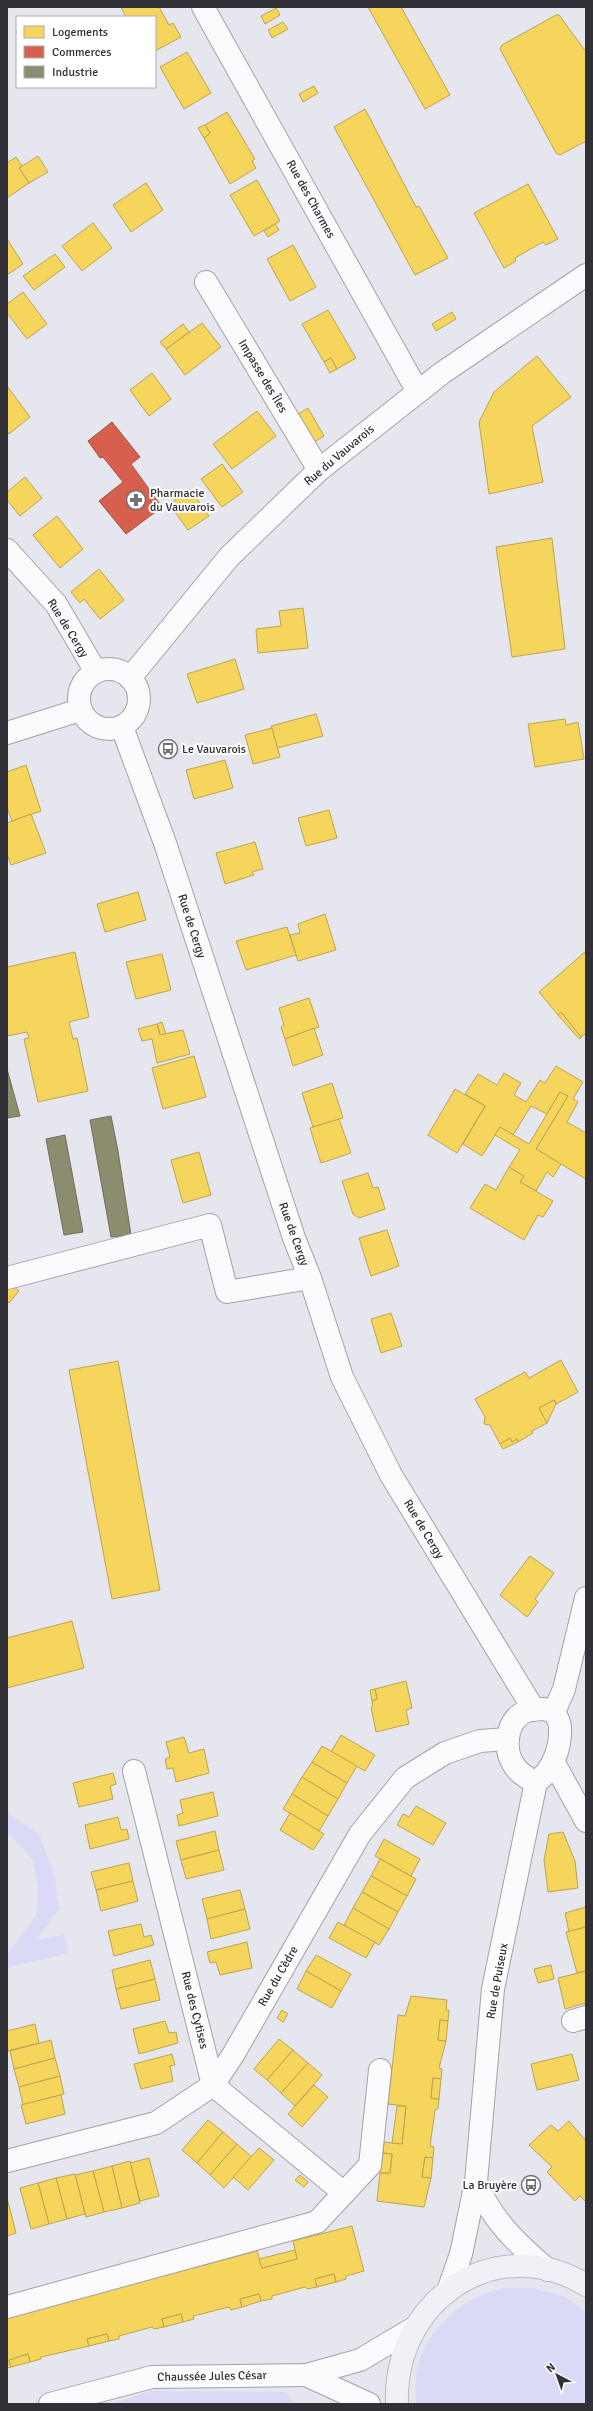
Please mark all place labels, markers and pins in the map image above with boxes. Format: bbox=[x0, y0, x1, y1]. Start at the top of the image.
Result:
place label: Pharmacie du Vauvarois bbox=[150, 486, 215, 515]
pharmacy icon: Pharmacie du Vauvarois bbox=[125, 489, 147, 511]
bus stop icon: Le Vauvarois bbox=[157, 738, 179, 760]
place label: Le Vauvarois bbox=[182, 742, 246, 757]
bus stop icon: La Bruyère bbox=[520, 2174, 542, 2196]
place label: La Bruyère bbox=[462, 2178, 517, 2193]

